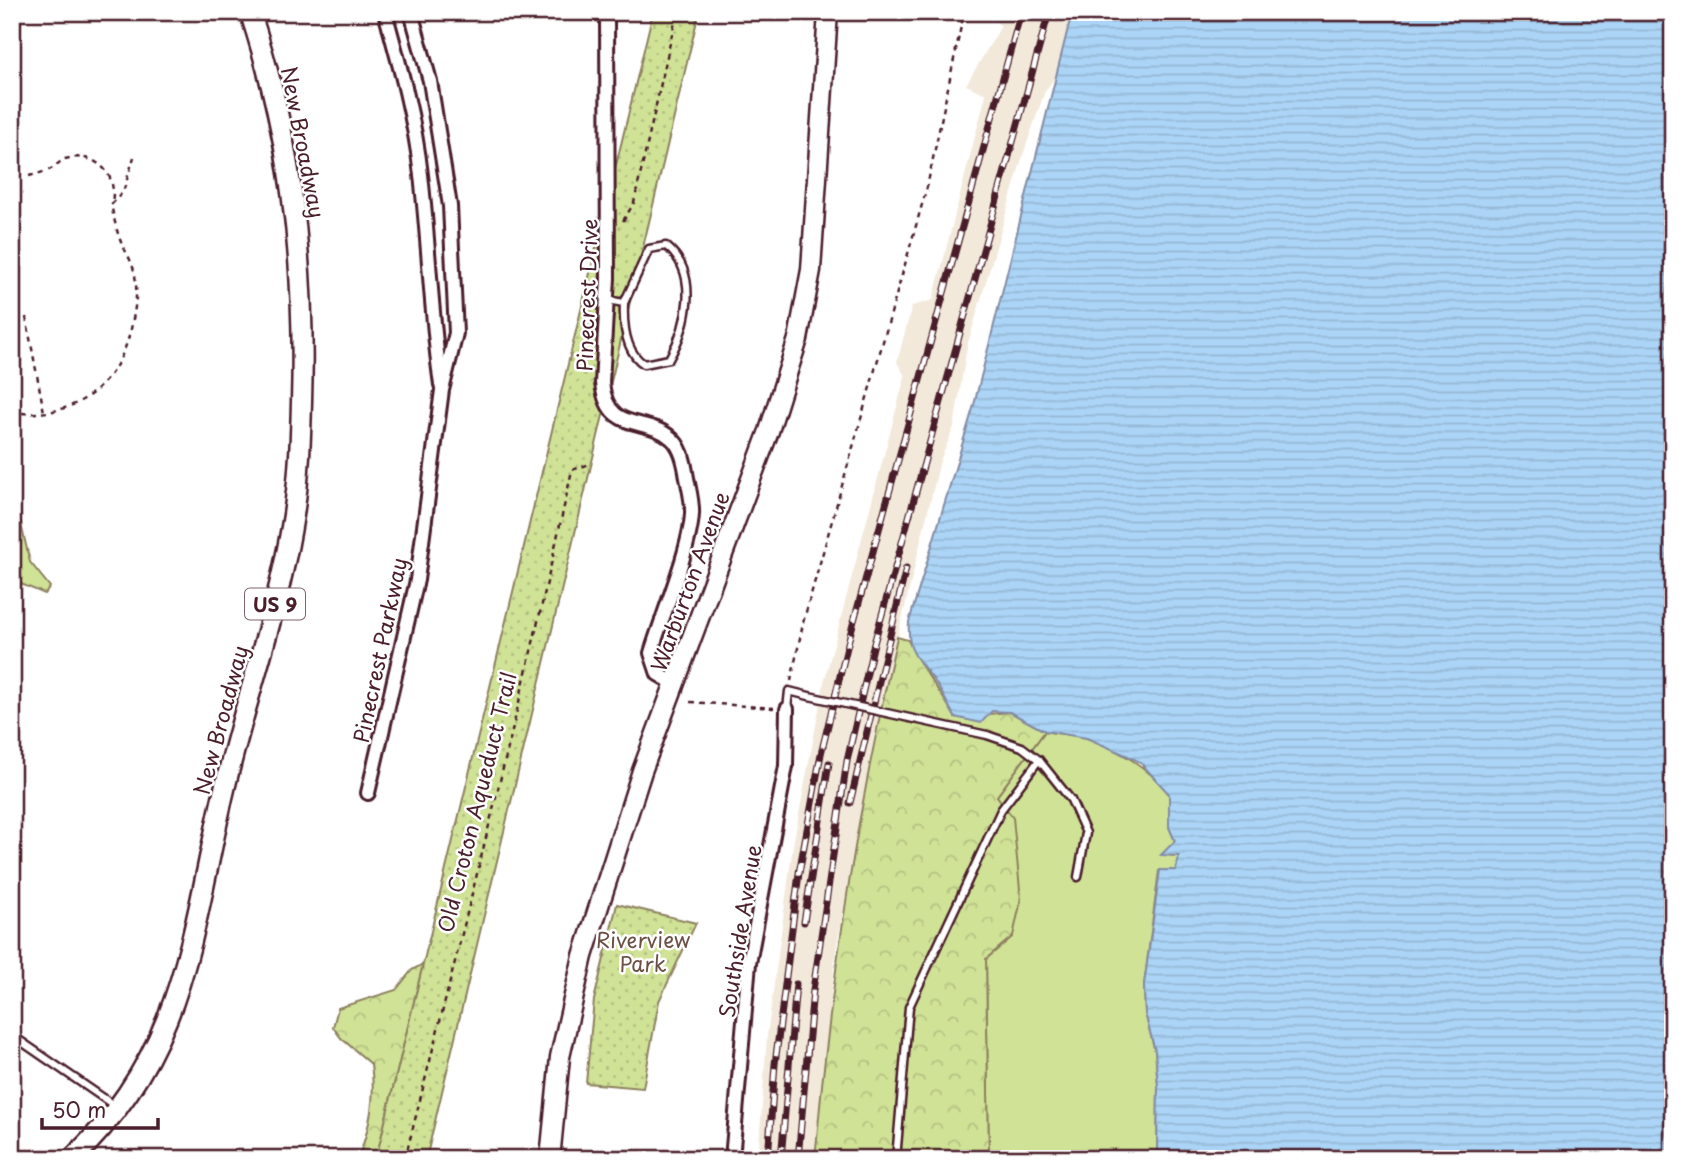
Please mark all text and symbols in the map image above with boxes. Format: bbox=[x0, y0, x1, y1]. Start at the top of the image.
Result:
street label: New Broadway bbox=[274, 64, 334, 220]
street label: Pinecrest Drive bbox=[567, 218, 605, 372]
street label: Warburton Avenue bbox=[642, 487, 736, 675]
street label: Pinecrest Parkway bbox=[344, 555, 414, 745]
road number: US 9 bbox=[245, 589, 305, 620]
street label: New Broadway bbox=[185, 642, 255, 798]
street label: Old Croton Aqueduct Trail bbox=[428, 668, 524, 936]
street label: Southside Avenue bbox=[710, 842, 768, 1020]
park label: Riverview Park bbox=[596, 923, 690, 979]
scale bar bbox=[42, 1087, 158, 1131]
text: 50 m bbox=[52, 1093, 106, 1125]

